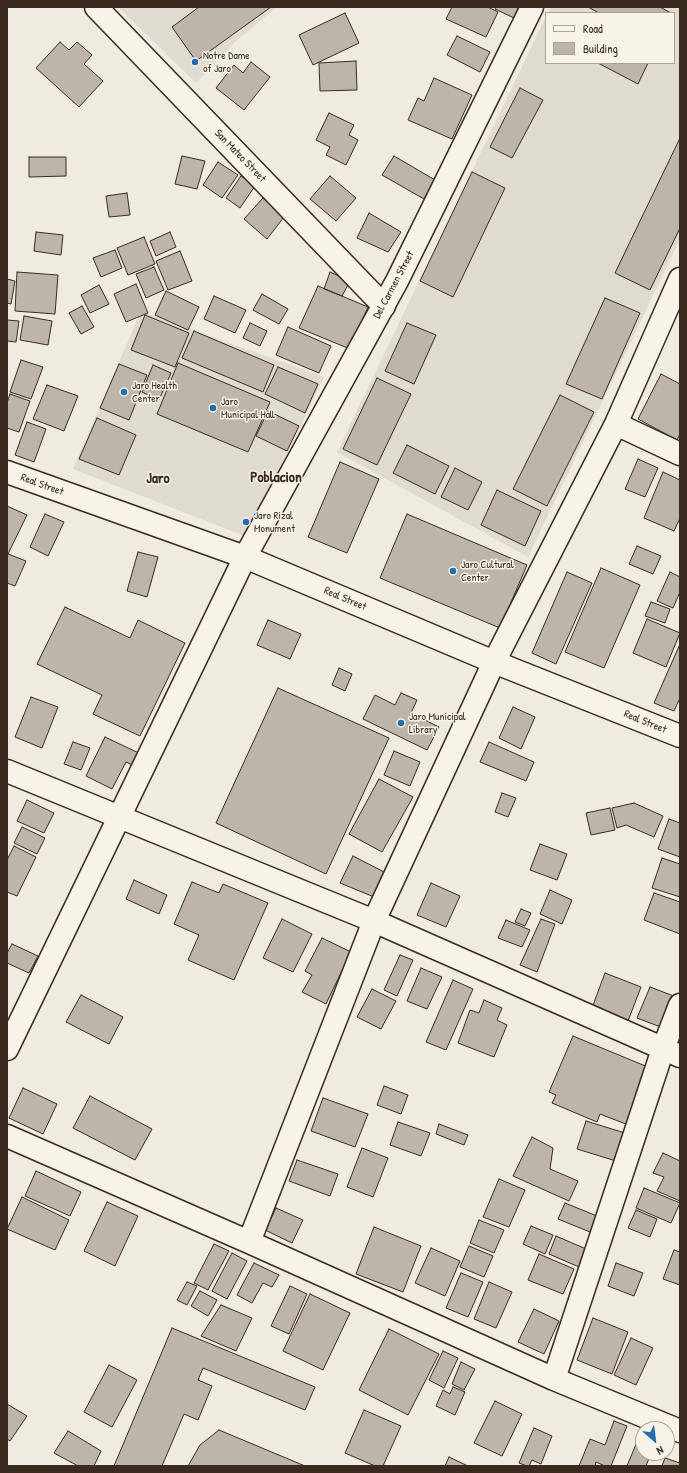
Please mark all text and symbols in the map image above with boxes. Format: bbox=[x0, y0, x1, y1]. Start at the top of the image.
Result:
legend bbox=[545, 12, 675, 64]
text: Road bbox=[583, 20, 603, 37]
text: Building bbox=[583, 40, 618, 57]
place label: Notre Dame of Jaro bbox=[203, 49, 250, 75]
marker: Notre Dame of Jaro bbox=[190, 57, 200, 67]
street label: San Mateo Street bbox=[211, 127, 269, 185]
street label: Del Carmen Street bbox=[371, 249, 417, 321]
place label: Jaro Health Center bbox=[132, 379, 177, 405]
marker: Jaro Health Center bbox=[119, 387, 129, 397]
place label: Jaro Municipal Hall bbox=[221, 395, 275, 421]
marker: Jaro Municipal Hall bbox=[208, 403, 218, 413]
district label: Poblacion bbox=[250, 469, 302, 487]
district label: Jaro bbox=[146, 470, 170, 488]
street label: Real Street bbox=[19, 471, 65, 499]
place label: Jaro Rizal Monument bbox=[254, 509, 295, 535]
marker: Jaro Rizal Monument bbox=[241, 517, 251, 527]
place label: Jaro Cultural Center bbox=[461, 558, 514, 584]
marker: Jaro Cultural Center bbox=[448, 566, 458, 576]
street label: Real Street bbox=[322, 584, 368, 614]
street label: Real Street bbox=[622, 707, 668, 737]
place label: Jaro Municipal Library bbox=[409, 710, 466, 736]
marker: Jaro Municipal Library bbox=[396, 718, 406, 728]
north arrow bbox=[635, 1421, 675, 1461]
text: N bbox=[654, 1443, 666, 1458]

